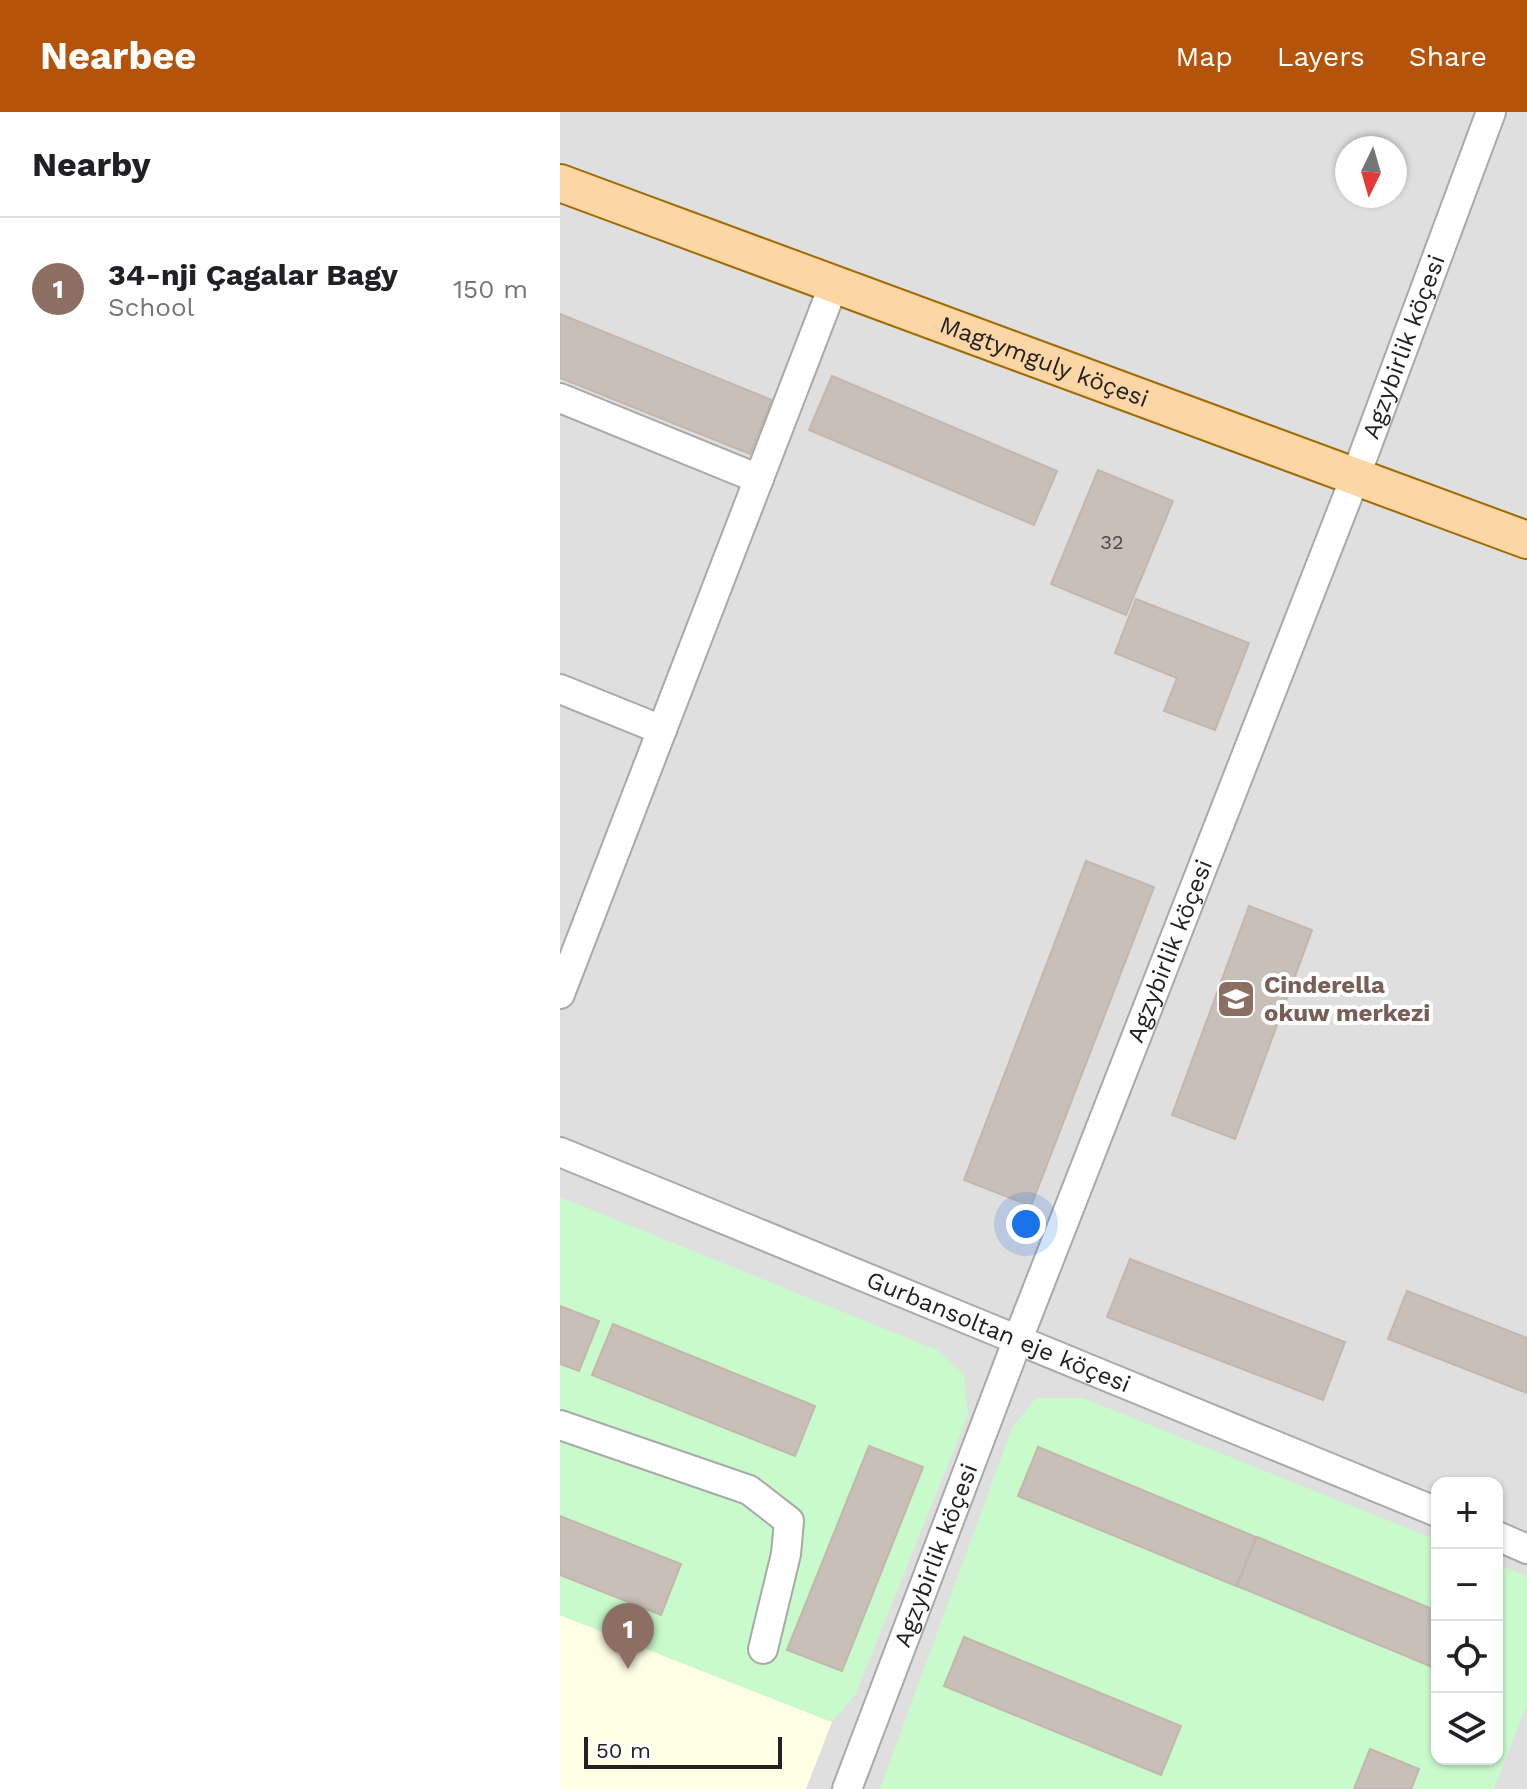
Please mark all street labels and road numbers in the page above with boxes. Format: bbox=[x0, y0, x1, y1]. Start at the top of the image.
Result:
street label: Agzybirlik köçesi bbox=[1357, 251, 1451, 443]
street label: Magtymguly köçesi bbox=[936, 310, 1152, 413]
street label: Agzybirlik köçesi bbox=[1121, 856, 1218, 1046]
street label: Gurbansoltan eje köçesi bbox=[863, 1265, 1134, 1399]
street label: Agzybirlik köçesi bbox=[888, 1460, 983, 1651]

